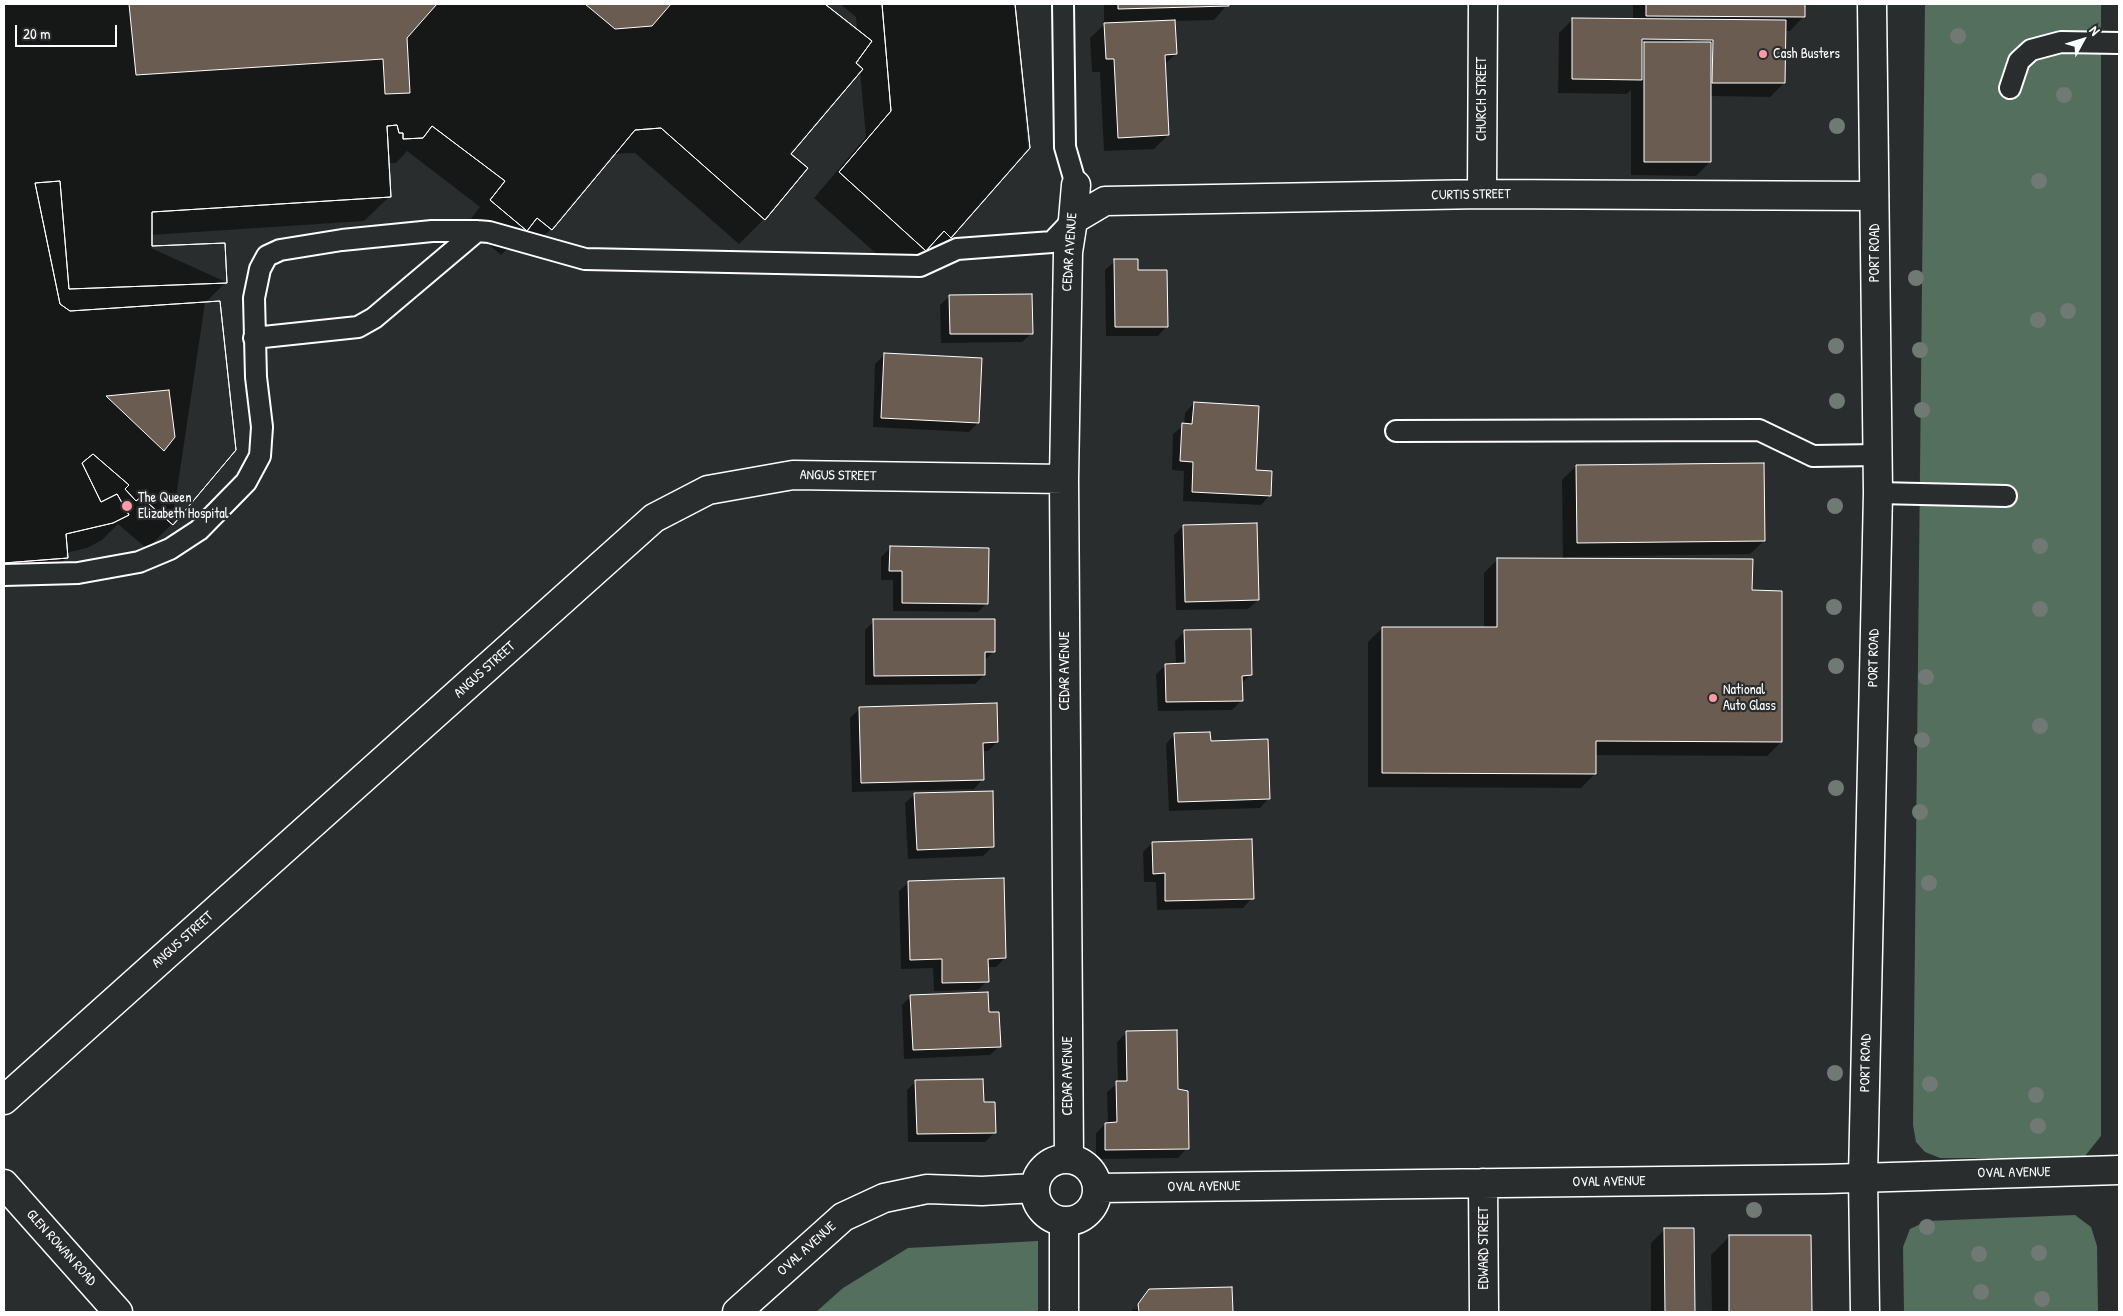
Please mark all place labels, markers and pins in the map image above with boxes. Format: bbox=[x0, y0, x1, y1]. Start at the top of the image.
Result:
place label: Cash Busters bbox=[1773, 46, 1840, 62]
marker: Cash Busters bbox=[1757, 48, 1769, 60]
place label: The Queen Elizabeth Hospital bbox=[138, 490, 229, 522]
marker: The Queen Elizabeth Hospital bbox=[120, 499, 134, 513]
place label: National Auto Glass bbox=[1723, 682, 1776, 714]
marker: National Auto Glass bbox=[1707, 692, 1719, 704]

